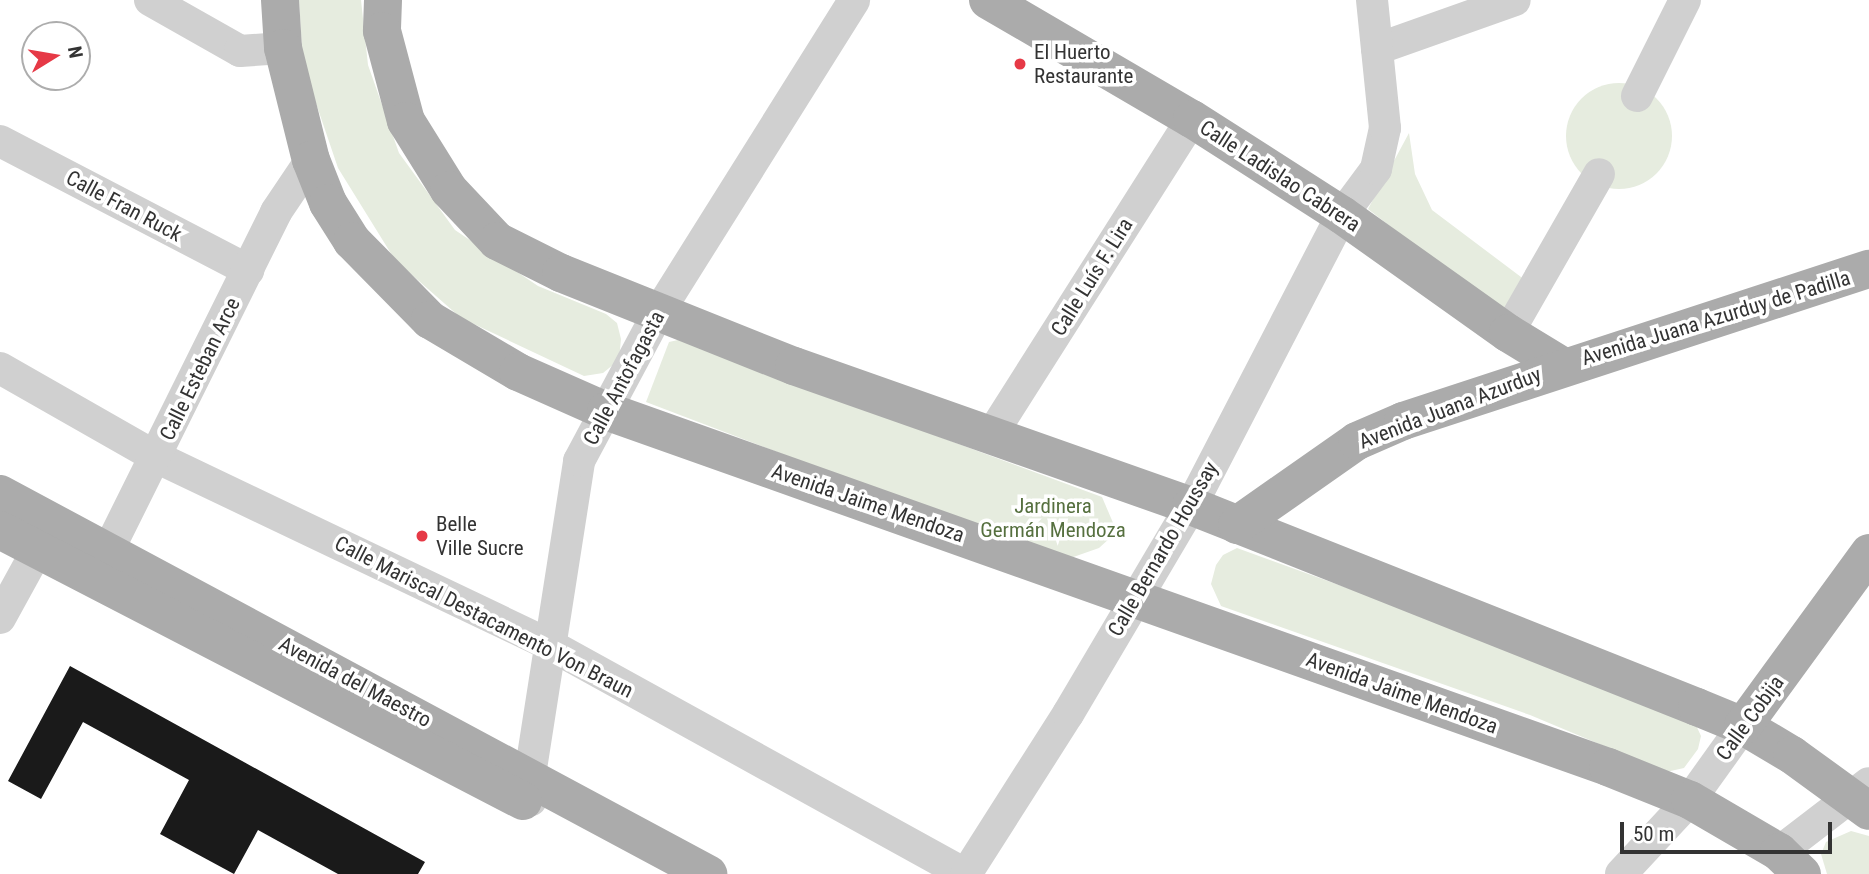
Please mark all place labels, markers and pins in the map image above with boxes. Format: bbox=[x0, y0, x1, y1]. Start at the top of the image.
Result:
place label: El Huerto Restaurante bbox=[1034, 39, 1133, 89]
marker: El Huerto Restaurante bbox=[1012, 56, 1028, 72]
place label: Belle Ville Sucre bbox=[436, 511, 524, 561]
marker: Belle Ville Sucre bbox=[414, 528, 430, 544]

